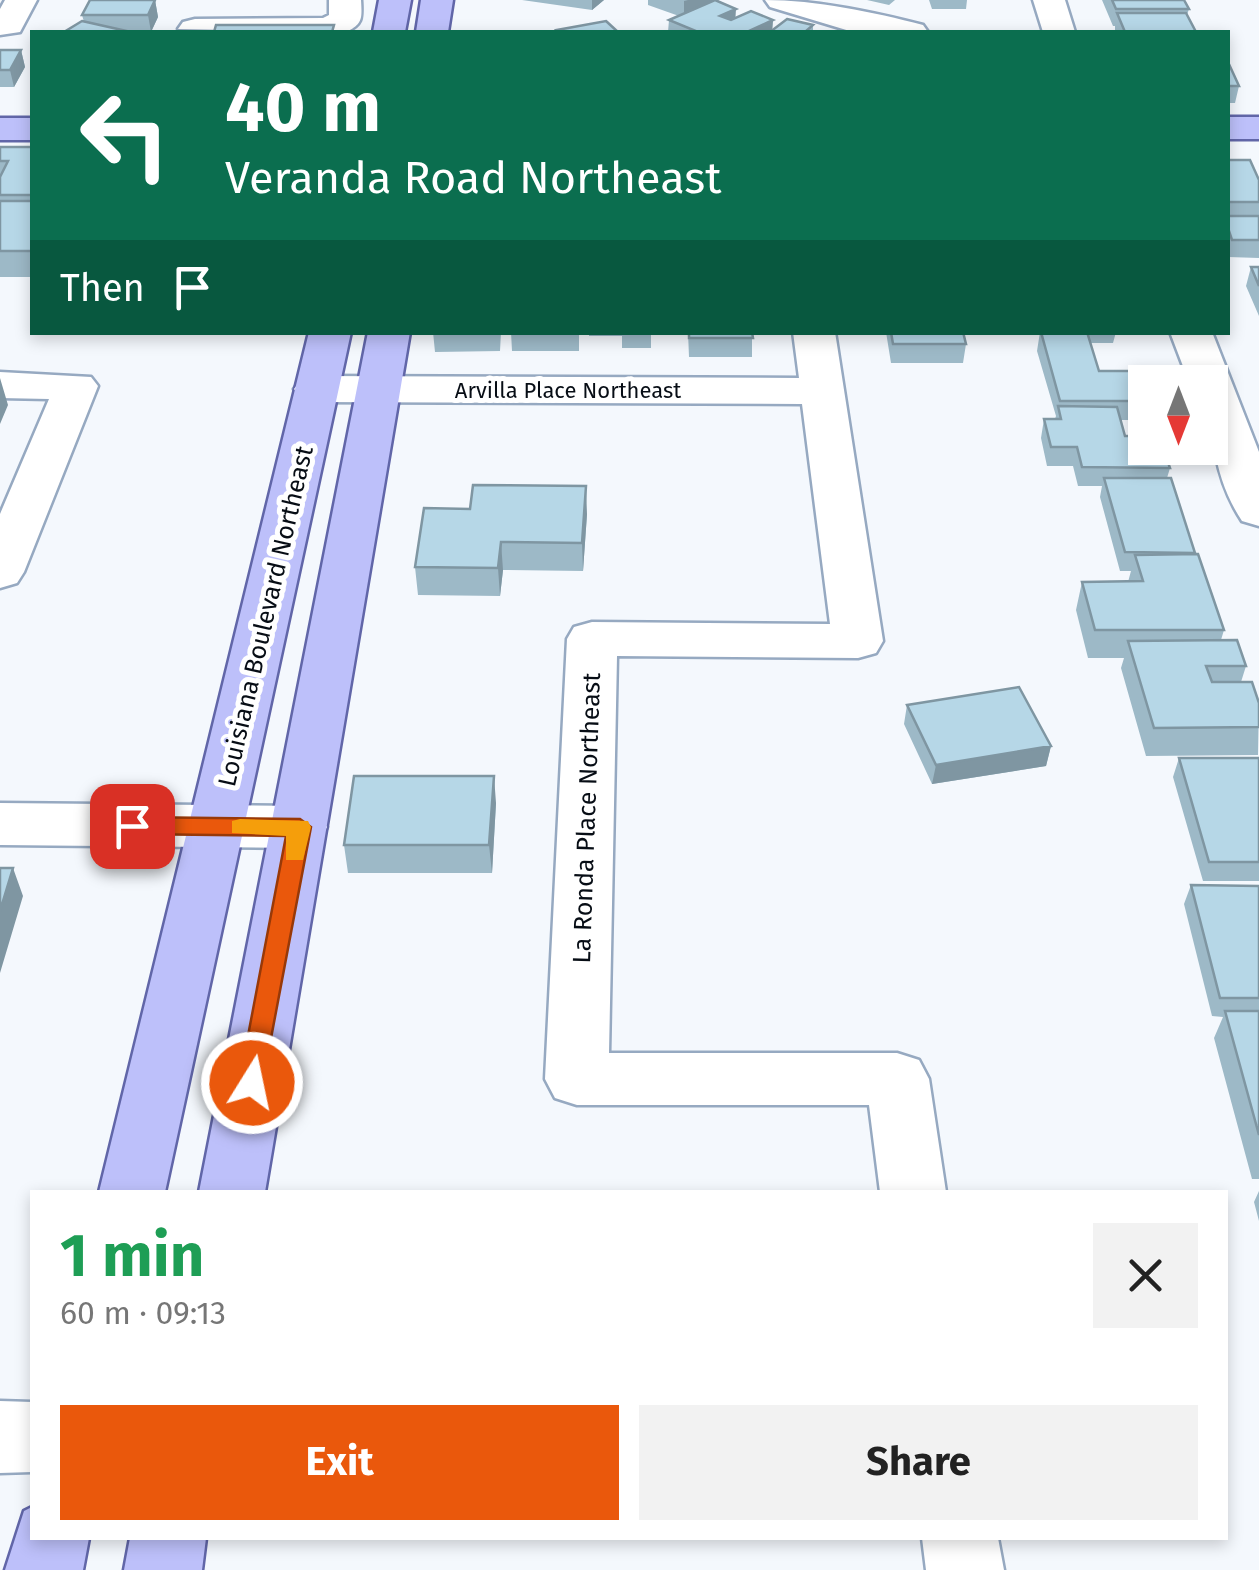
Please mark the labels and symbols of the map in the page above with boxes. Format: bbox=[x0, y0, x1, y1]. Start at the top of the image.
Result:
north arrow bbox=[1128, 365, 1228, 465]
street label: Arvilla Place Northeast bbox=[455, 377, 681, 404]
street label: Louisiana Boulevard Northeast bbox=[212, 442, 320, 789]
street label: La Ronda Place Northeast bbox=[567, 671, 607, 964]
pin bbox=[90, 784, 175, 869]
position arrow bbox=[200, 1031, 304, 1135]

